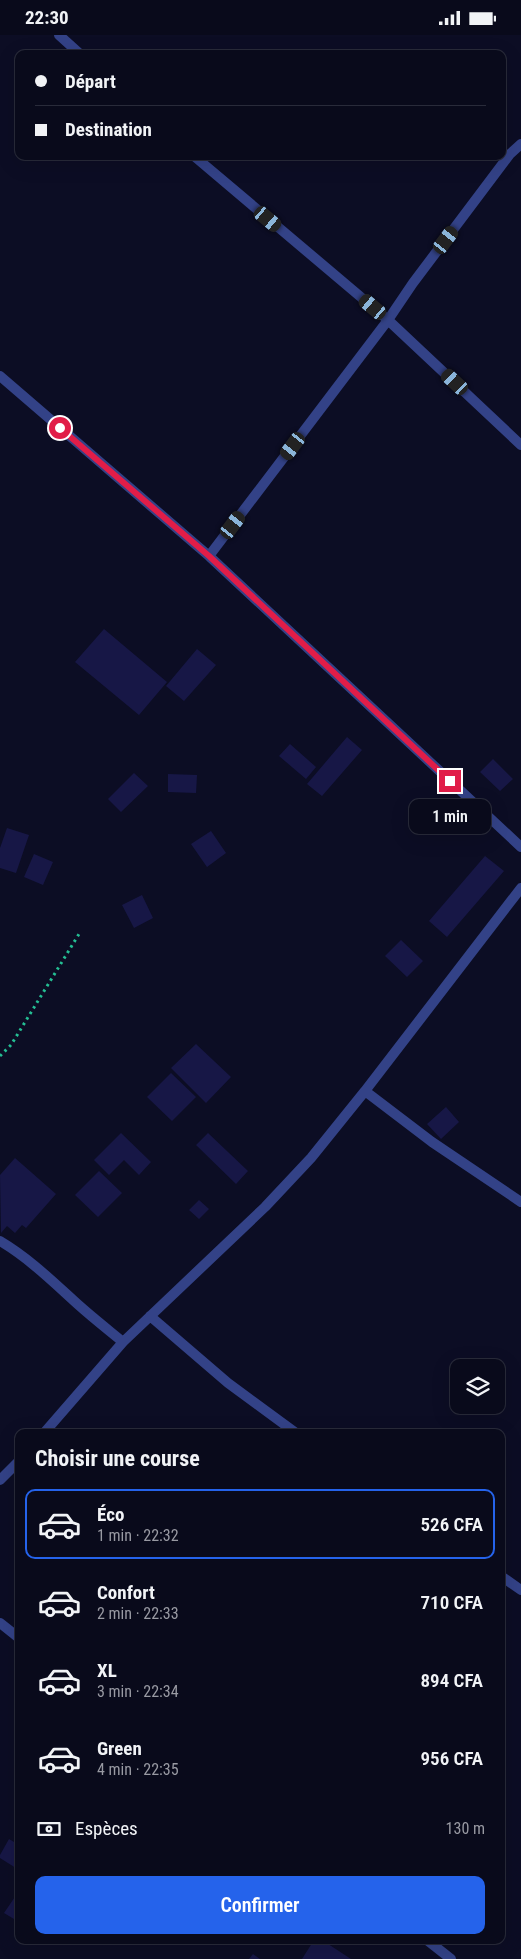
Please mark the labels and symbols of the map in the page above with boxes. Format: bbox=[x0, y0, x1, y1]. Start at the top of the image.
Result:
car bbox=[251, 204, 284, 234]
car bbox=[430, 224, 461, 256]
car bbox=[356, 292, 389, 322]
car bbox=[438, 366, 471, 398]
route start bbox=[49, 417, 71, 439]
car bbox=[277, 430, 308, 462]
car bbox=[217, 509, 248, 541]
route end bbox=[439, 770, 461, 792]
callout: 1 min bbox=[409, 799, 491, 833]

